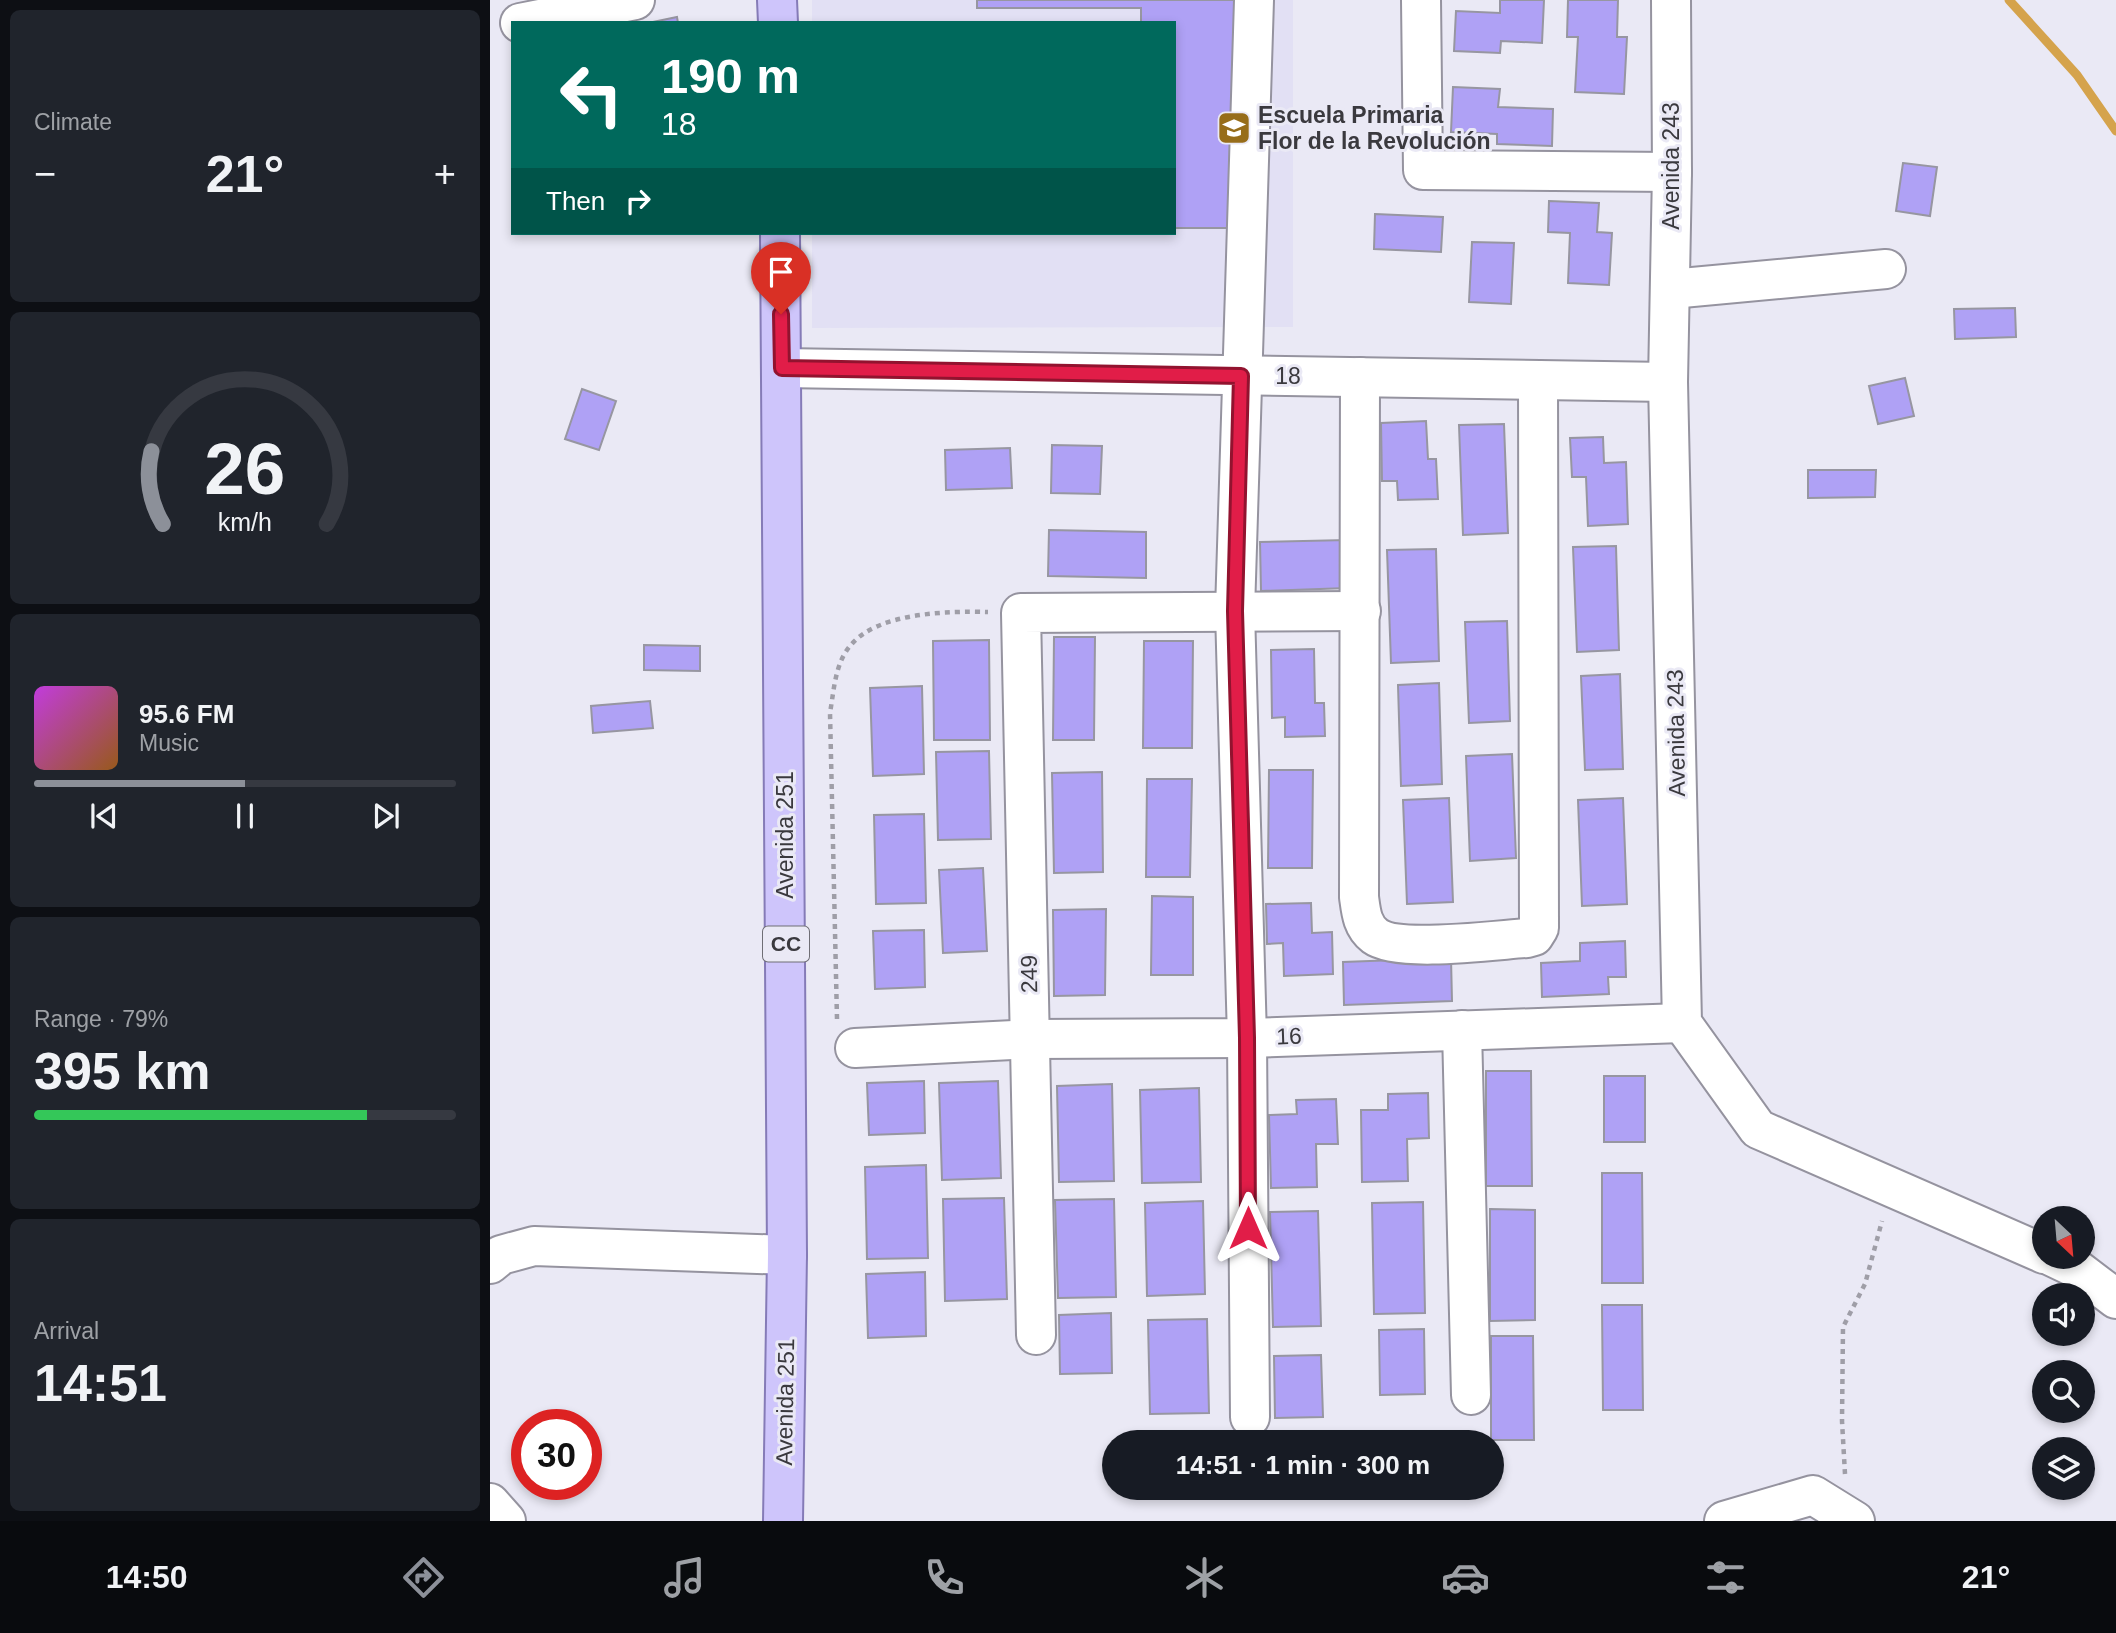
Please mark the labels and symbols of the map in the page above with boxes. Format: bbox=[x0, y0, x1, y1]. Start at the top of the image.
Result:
place label: Escuela Primaria Flor de la Revolución bbox=[1258, 102, 1491, 154]
street label: Avenida 243 bbox=[1658, 102, 1684, 230]
school or university icon: Escuela Primaria Flor de la Revolución bbox=[1215, 109, 1253, 147]
pin bbox=[751, 242, 811, 314]
street label: 18 bbox=[1275, 363, 1301, 389]
street label: Avenida 243 bbox=[1662, 669, 1690, 797]
street label: Avenida 251 bbox=[772, 771, 798, 899]
road number: CC bbox=[763, 926, 809, 962]
street label: 249 bbox=[1016, 955, 1042, 993]
street label: 16 bbox=[1276, 1023, 1302, 1049]
position arrow bbox=[1211, 1191, 1285, 1265]
north arrow bbox=[2032, 1206, 2095, 1269]
street label: Avenida 251 bbox=[771, 1338, 799, 1466]
speed limit sign: 30 bbox=[511, 1409, 602, 1500]

